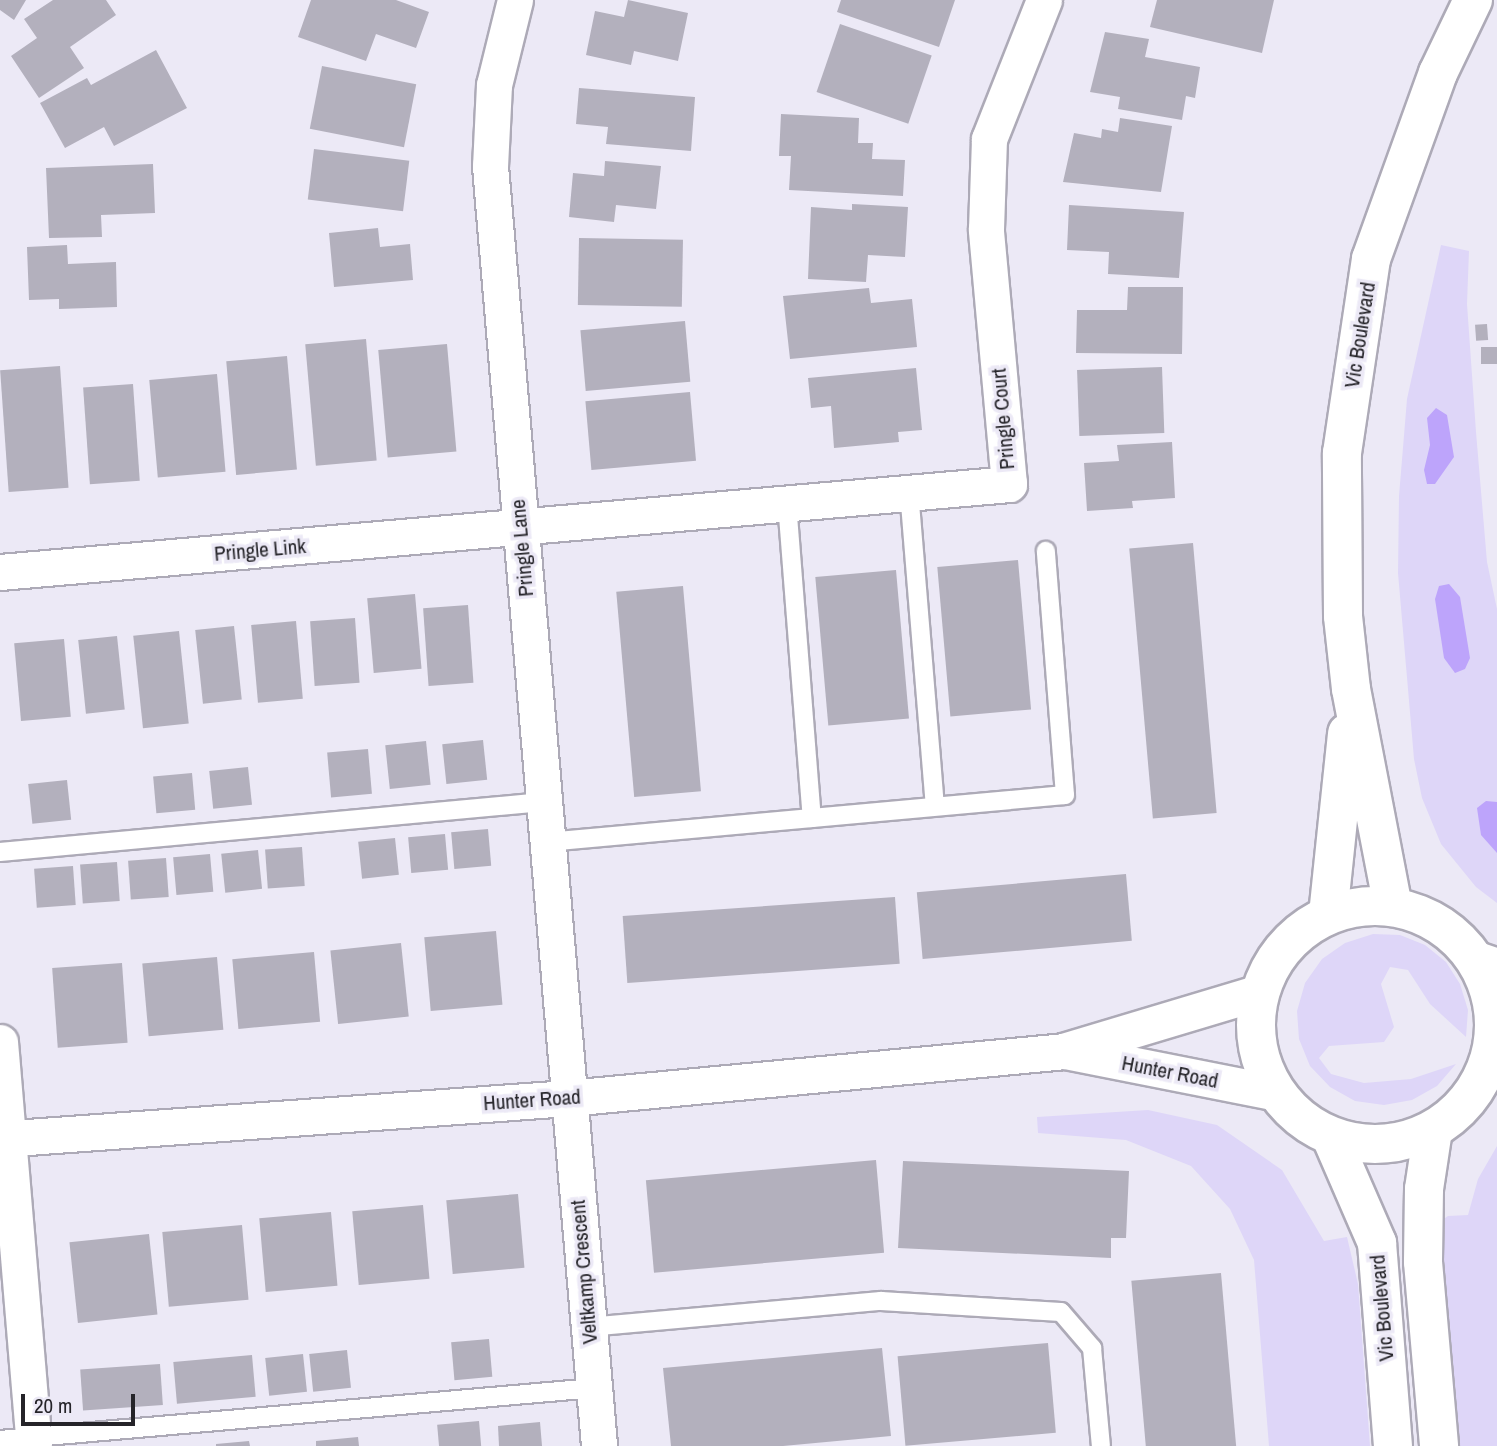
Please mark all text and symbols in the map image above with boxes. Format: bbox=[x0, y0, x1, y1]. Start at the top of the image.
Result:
street label: Vic Boulevard bbox=[1339, 280, 1381, 390]
street label: Pringle Court bbox=[986, 367, 1020, 471]
street label: Pringle Lane bbox=[505, 498, 539, 598]
street label: Pringle Link bbox=[213, 533, 307, 567]
street label: Hunter Road bbox=[1120, 1050, 1220, 1094]
street label: Hunter Road bbox=[482, 1084, 582, 1116]
street label: Veltkamp Crescent bbox=[565, 1199, 603, 1345]
street label: Vic Boulevard bbox=[1365, 1254, 1399, 1362]
scale bar bbox=[24, 1380, 138, 1424]
text: 20 m bbox=[34, 1391, 72, 1420]

